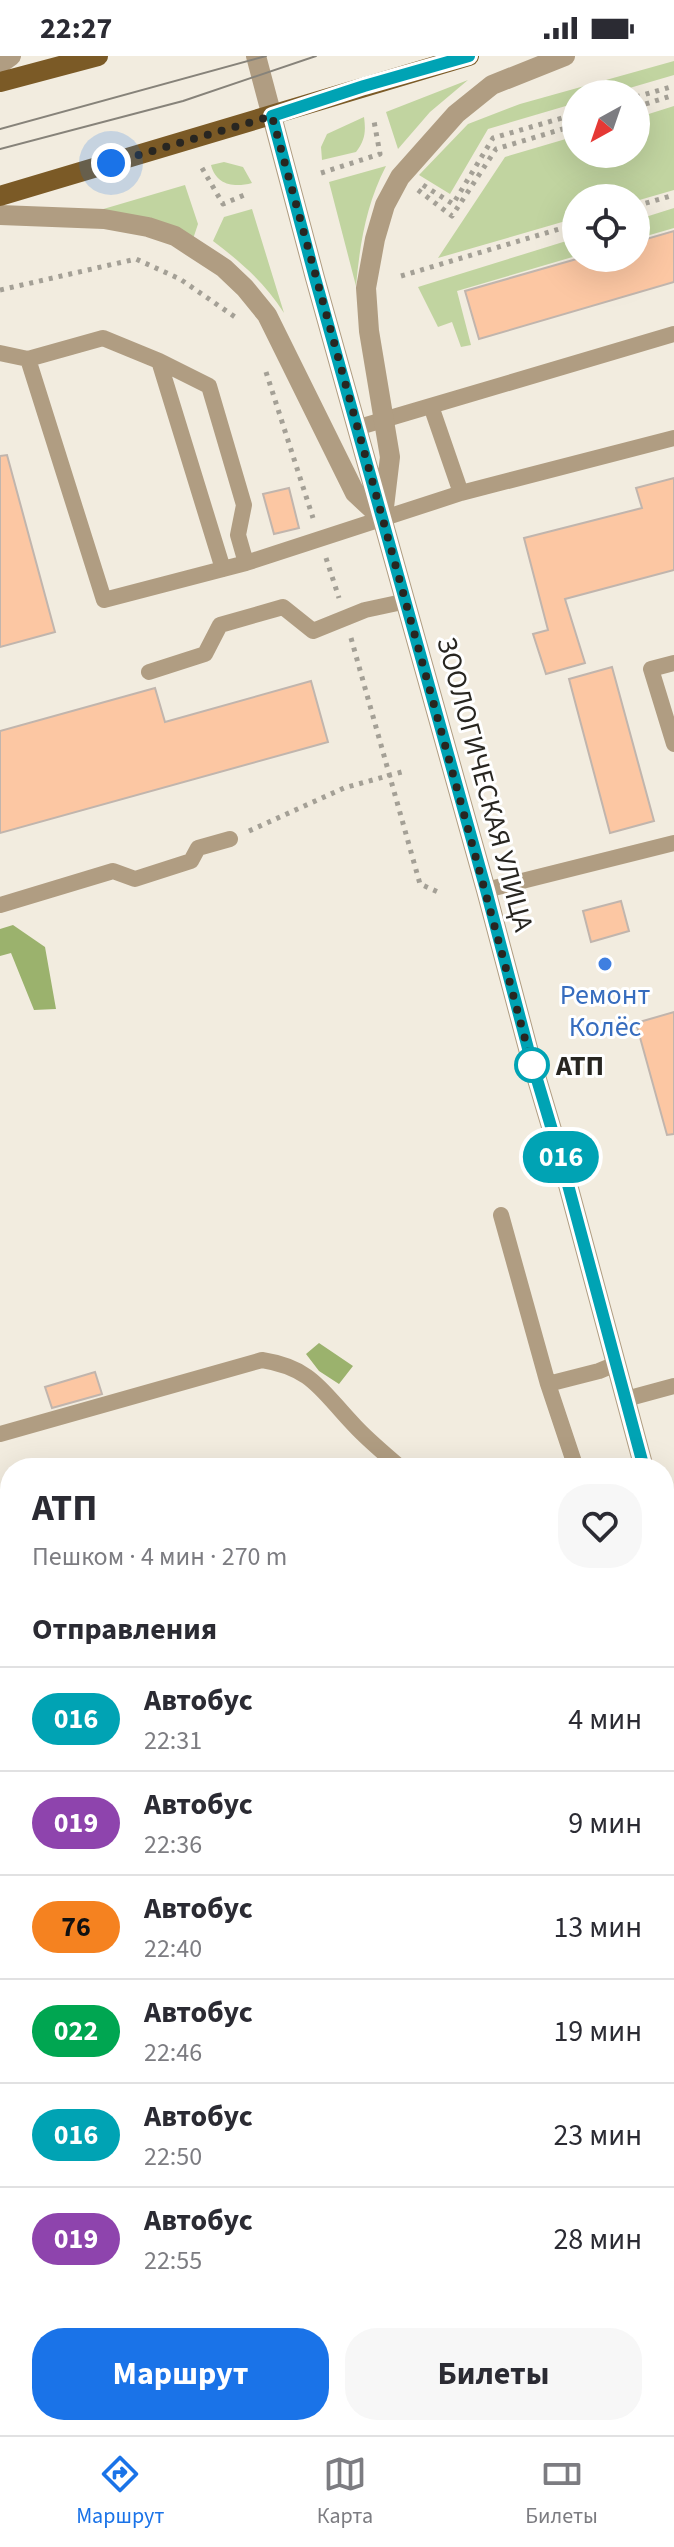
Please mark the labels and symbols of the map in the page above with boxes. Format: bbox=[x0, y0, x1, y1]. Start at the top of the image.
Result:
north arrow bbox=[562, 80, 650, 168]
your location bbox=[91, 143, 131, 183]
street label: ЗООЛОГИЧЕСКАЯ УЛИЦА bbox=[426, 633, 544, 937]
marker: Ремонт Колёс bbox=[596, 955, 614, 973]
place label: Ремонт Колёс bbox=[560, 975, 650, 1047]
place label: АТП bbox=[555, 1046, 604, 1086]
marker: АТП bbox=[515, 1048, 549, 1082]
line badge: 016 bbox=[515, 1131, 607, 1183]

